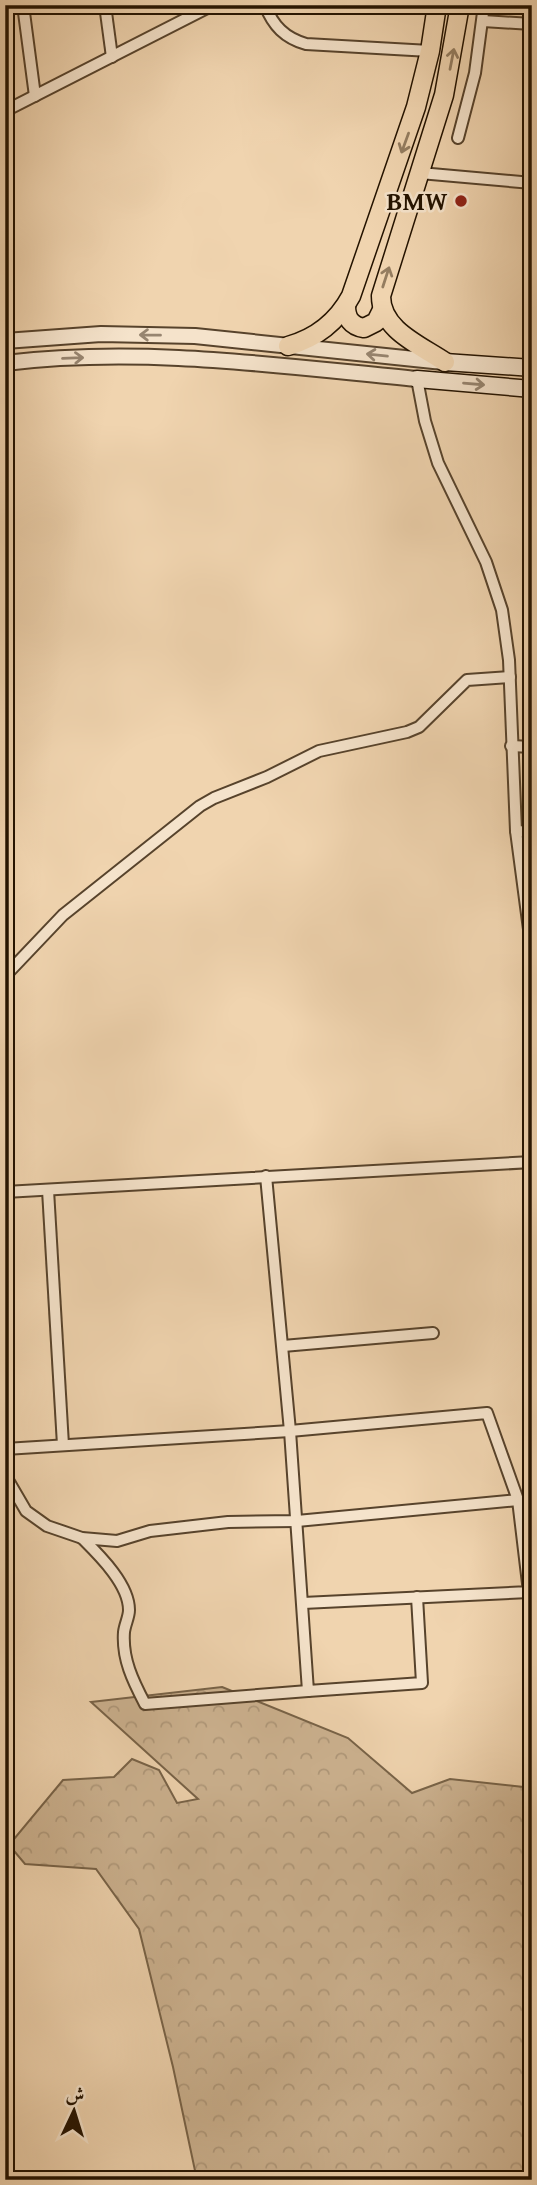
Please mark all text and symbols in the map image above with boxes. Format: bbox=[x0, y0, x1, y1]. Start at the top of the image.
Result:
one-way arrow bbox=[445, 48, 459, 71]
one-way arrow bbox=[397, 131, 410, 153]
place label: BMW bbox=[386, 181, 448, 220]
marker: BMW bbox=[453, 193, 469, 209]
one-way arrow bbox=[381, 266, 393, 288]
one-way arrow bbox=[139, 328, 162, 341]
one-way arrow bbox=[366, 348, 389, 361]
one-way arrow bbox=[62, 351, 85, 364]
one-way arrow bbox=[463, 378, 485, 391]
north arrow bbox=[38, 2076, 108, 2146]
text: ش bbox=[65, 2079, 86, 2109]

